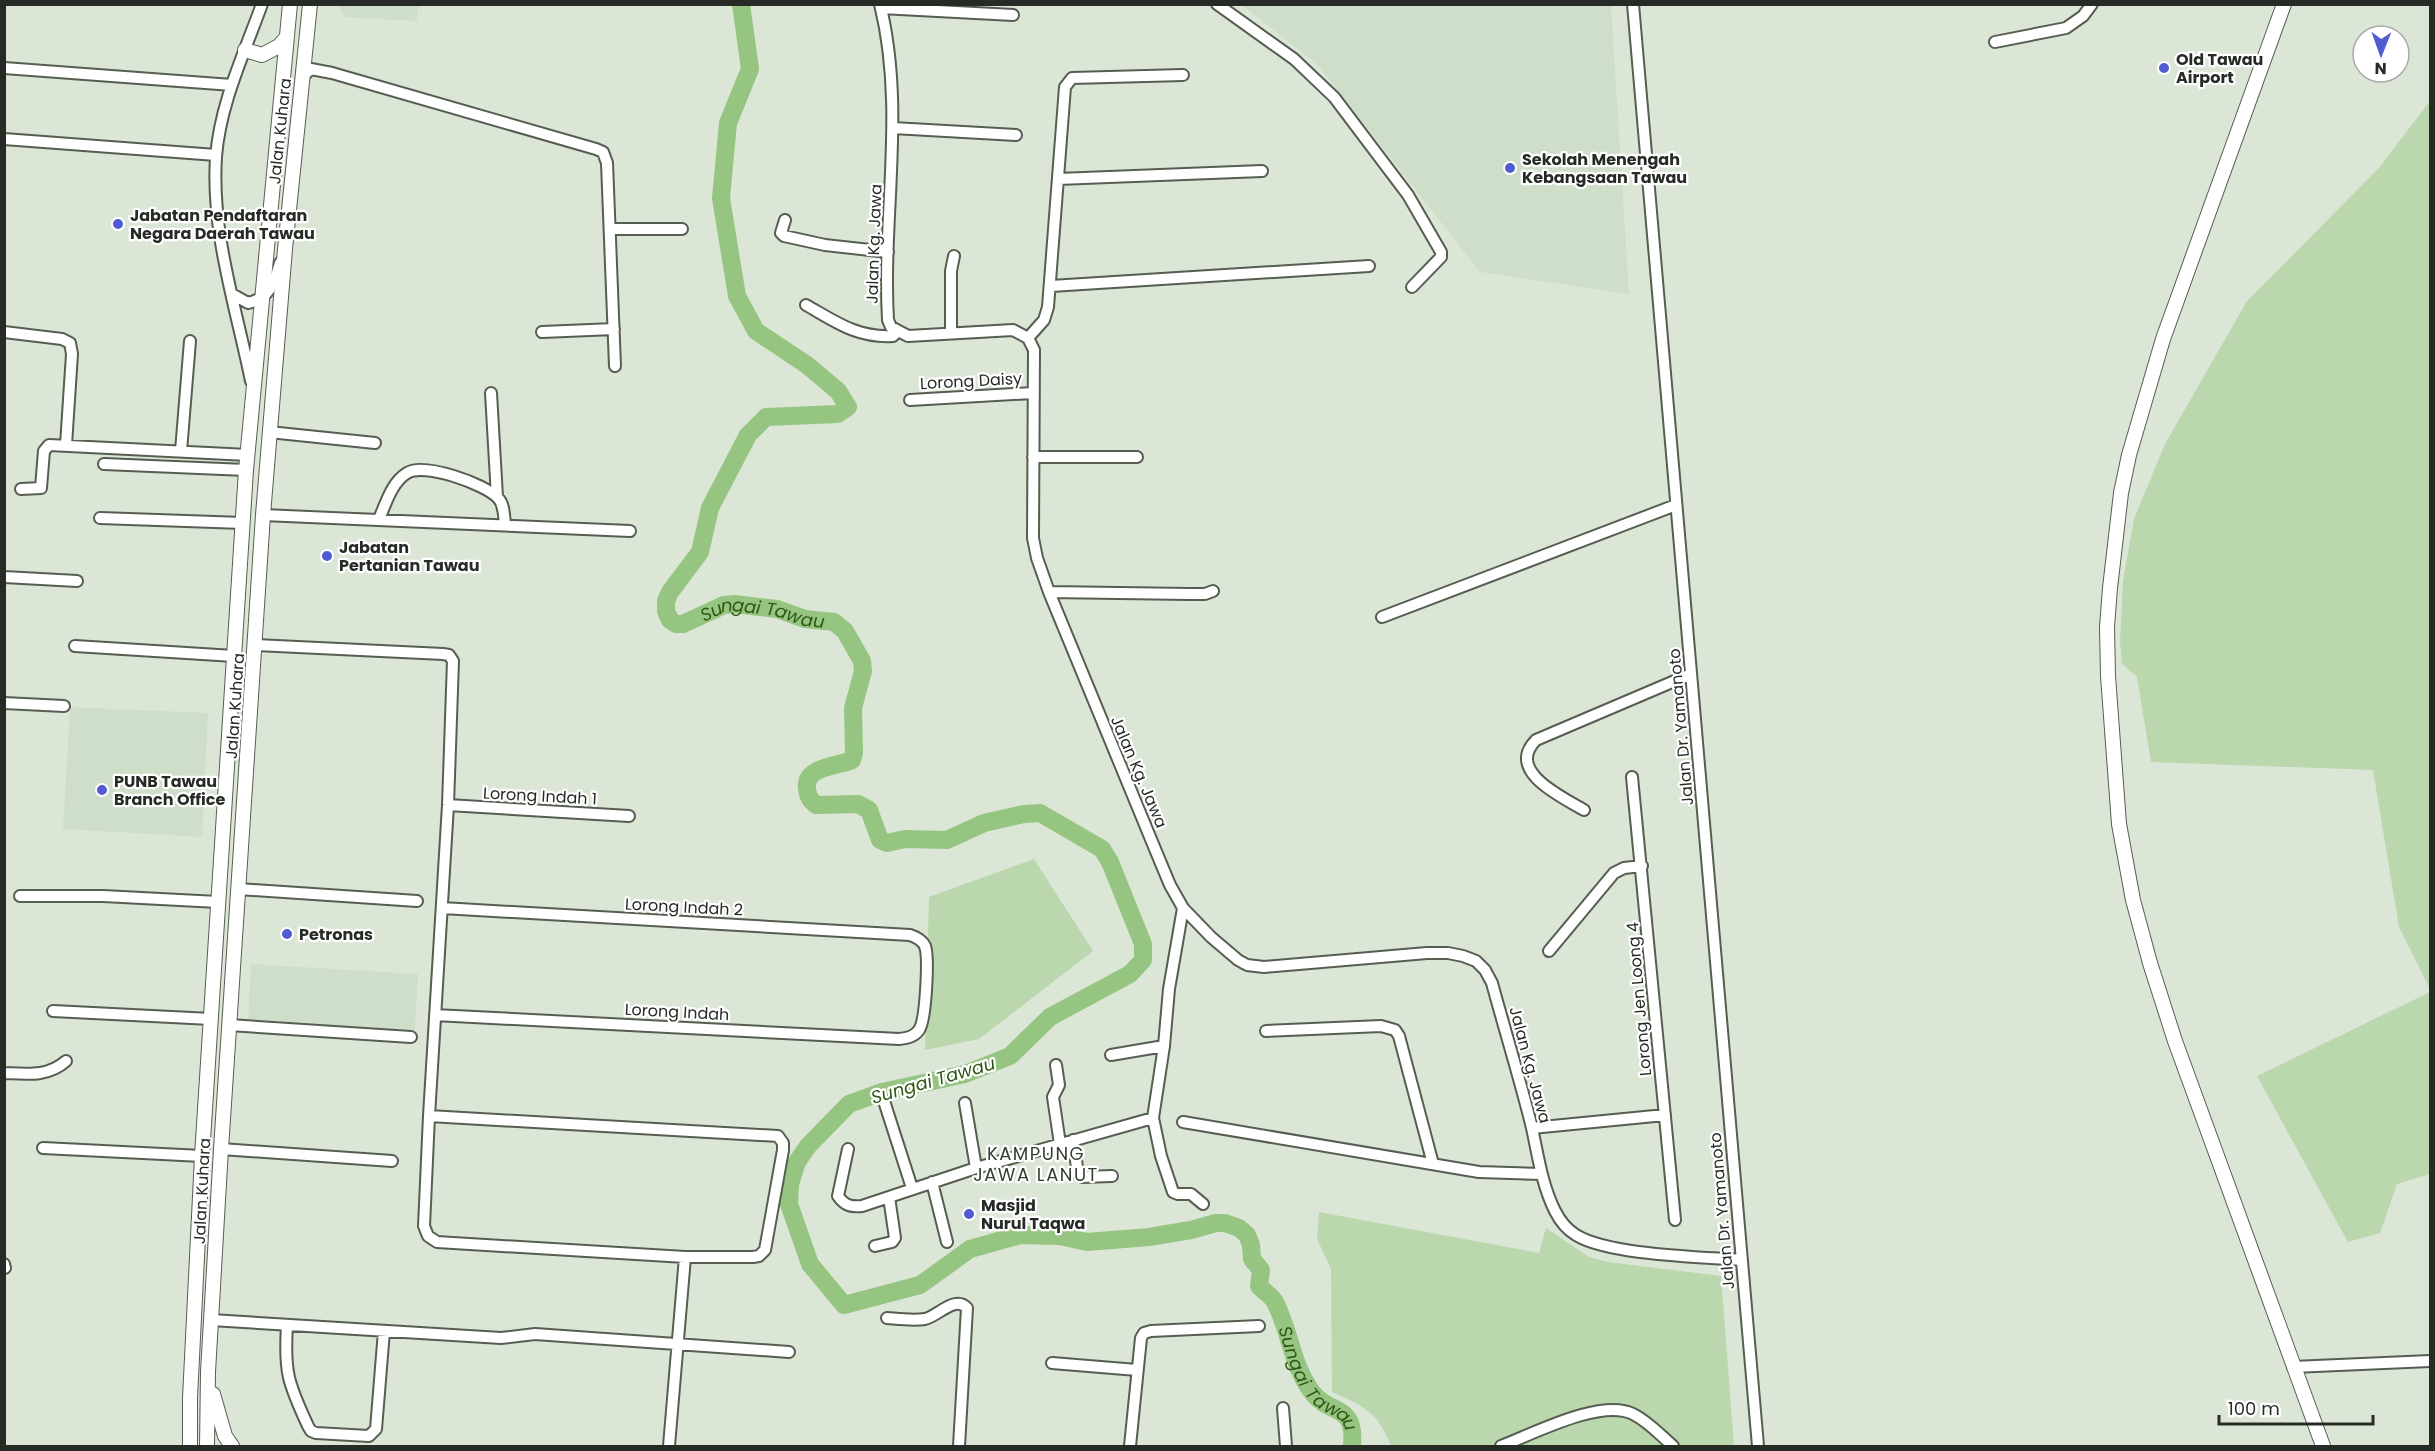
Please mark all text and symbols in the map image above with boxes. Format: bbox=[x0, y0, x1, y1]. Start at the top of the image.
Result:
north arrow bbox=[2351, 24, 2411, 84]
place label: Old Tawau Airport bbox=[2176, 48, 2263, 89]
text: N bbox=[2375, 57, 2387, 80]
marker: Old Tawau Airport bbox=[2157, 61, 2171, 75]
street label: Jalan Kuhara bbox=[263, 77, 297, 185]
place label: Sekolah Menengah Kebangsaan Tawau bbox=[1522, 148, 1687, 189]
marker: Sekolah Menengah Kebangsaan Tawau bbox=[1503, 161, 1517, 175]
street label: Jalan Kg. Jawa bbox=[860, 184, 888, 304]
place label: Jabatan Pendaftaran Negara Daerah Tawau bbox=[130, 204, 315, 245]
marker: Jabatan Pendaftaran Negara Daerah Tawau bbox=[111, 217, 125, 231]
street label: Lorong Daisy bbox=[919, 367, 1023, 395]
place label: Jabatan Pertanian Tawau bbox=[339, 536, 479, 577]
marker: Jabatan Pertanian Tawau bbox=[320, 549, 334, 563]
water label: Sungai Tawau bbox=[696, 591, 826, 633]
street label: Jalan Dr. Yamanoto bbox=[1663, 648, 1699, 806]
street label: Jalan Kuhara bbox=[220, 652, 250, 760]
street label: Jalan Kg. Jawa bbox=[1105, 712, 1173, 832]
place label: PUNB Tawau Branch Office bbox=[114, 770, 225, 811]
street label: Lorong Indah 1 bbox=[482, 782, 598, 810]
marker: PUNB Tawau Branch Office bbox=[95, 783, 109, 797]
street label: Lorong Indah 2 bbox=[624, 892, 744, 922]
street label: Lorong Jen Loong 4 bbox=[1621, 921, 1657, 1077]
place label: Petronas bbox=[299, 923, 373, 946]
marker: Petronas bbox=[280, 927, 294, 941]
street label: Lorong Indah bbox=[624, 998, 730, 1026]
street label: Jalan Kg. Jawa bbox=[1503, 1004, 1557, 1126]
water label: Sungai Tawau bbox=[868, 1050, 998, 1110]
street label: Jalan Dr. Yamanoto bbox=[1704, 1132, 1740, 1290]
street label: Jalan Kuhara bbox=[188, 1137, 216, 1245]
district label: KAMPUNG JAWA LANUT bbox=[973, 1141, 1099, 1187]
place label: Masjid Nurul Taqwa bbox=[981, 1194, 1085, 1235]
marker: Masjid Nurul Taqwa bbox=[962, 1207, 976, 1221]
water label: Sungai Tawau bbox=[1273, 1323, 1364, 1433]
scale bar bbox=[2219, 1388, 2374, 1426]
text: 100 m bbox=[2228, 1396, 2280, 1421]

